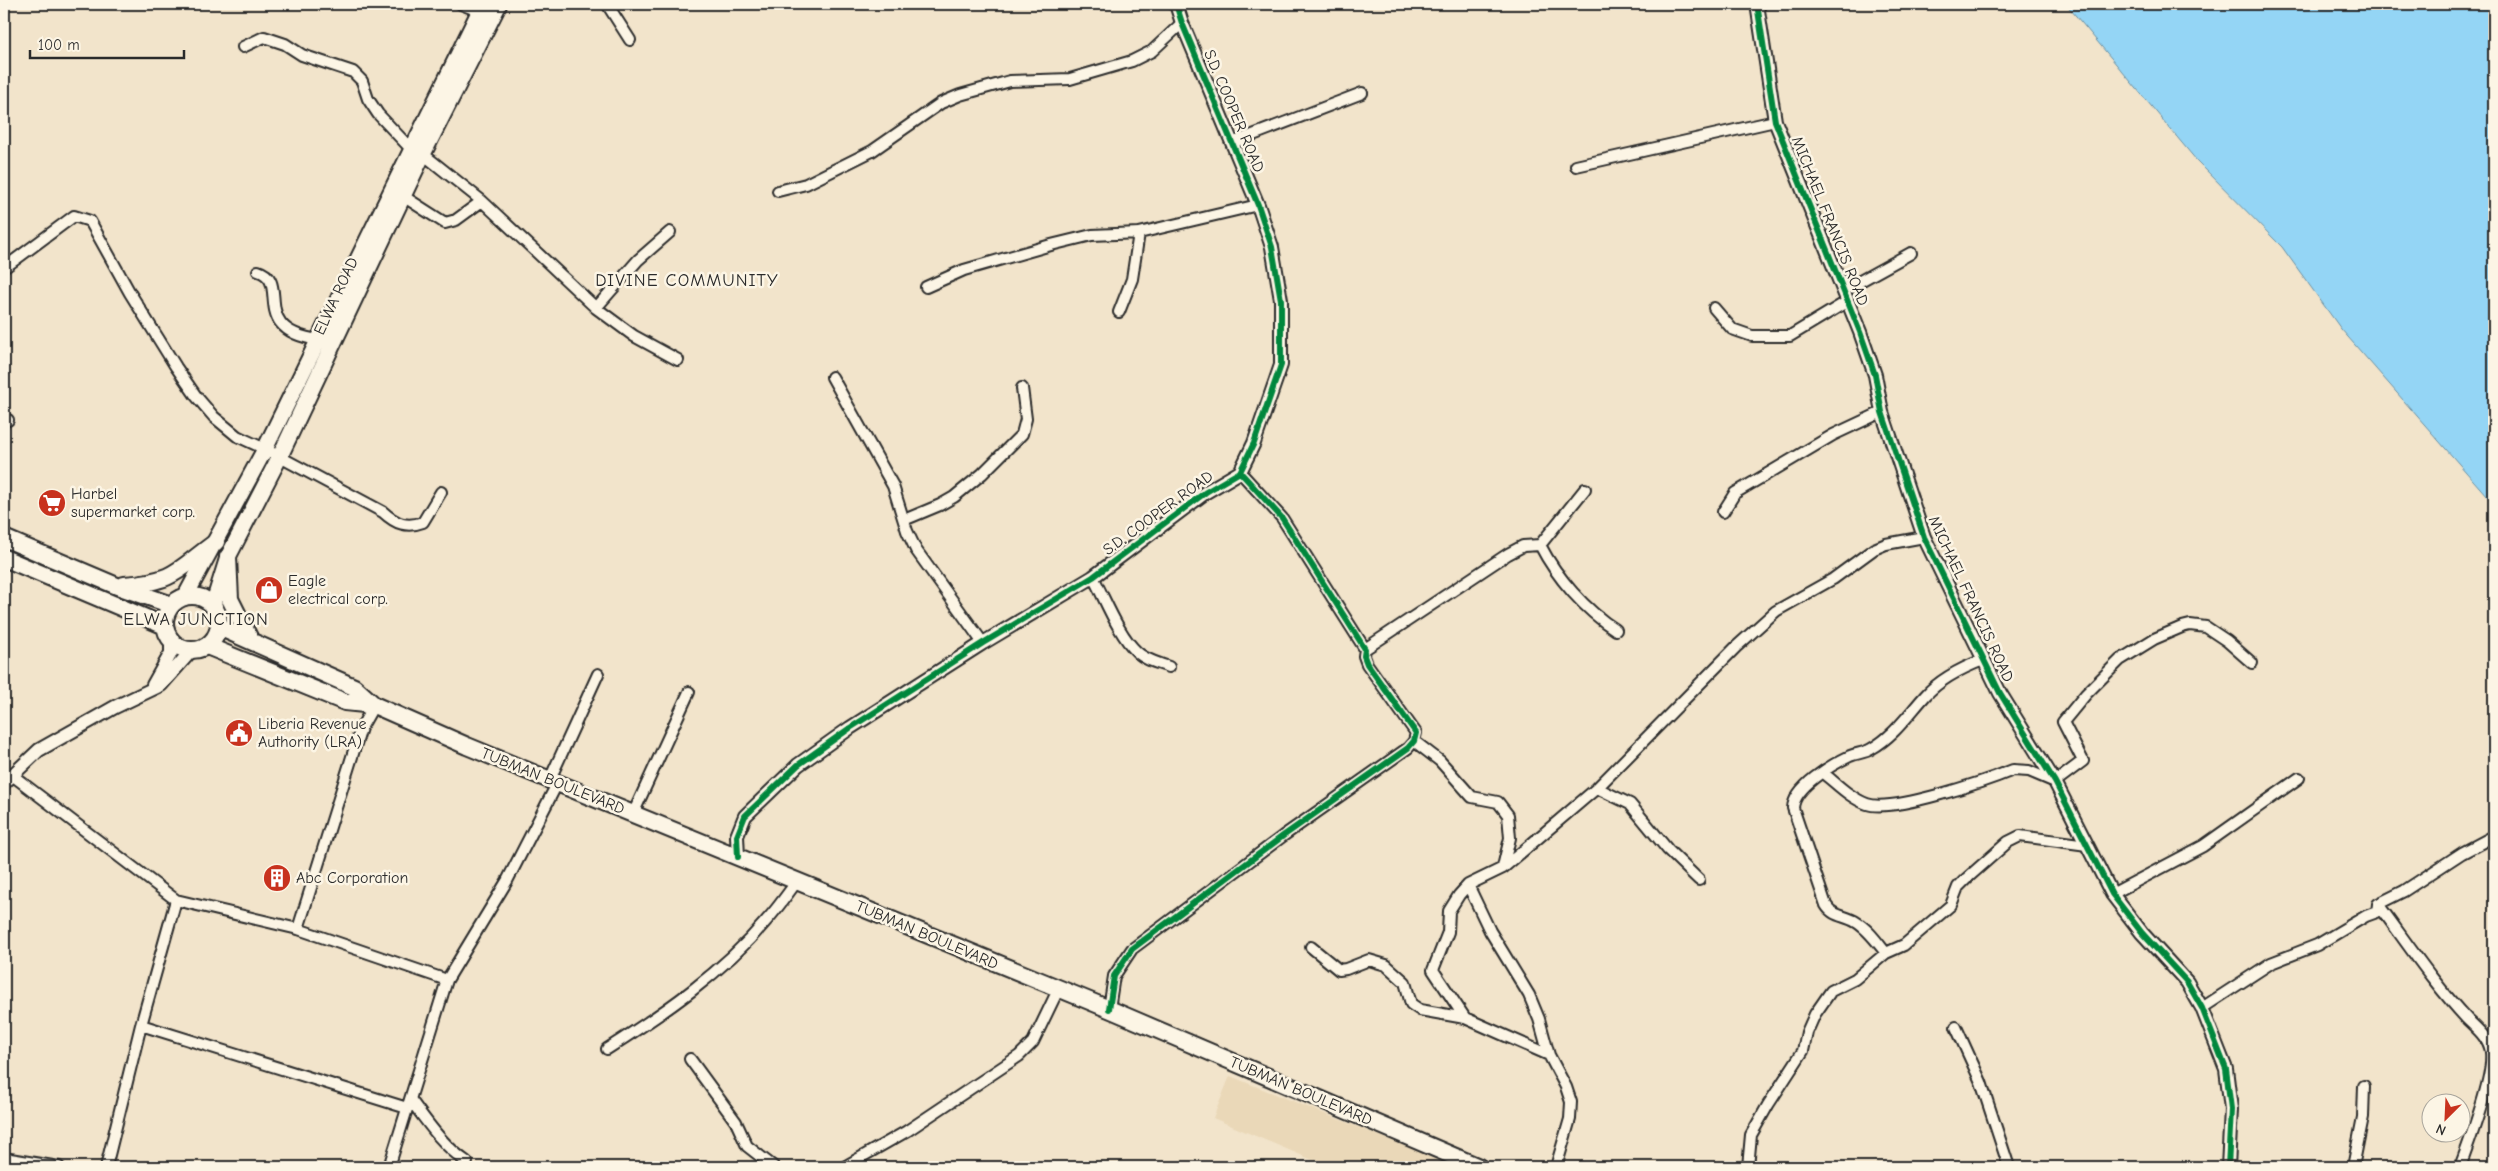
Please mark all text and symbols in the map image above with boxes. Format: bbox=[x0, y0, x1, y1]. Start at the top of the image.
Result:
scale bar bbox=[30, 28, 184, 60]
text: 100 m bbox=[38, 36, 80, 54]
street label: S.D. COOPER ROAD bbox=[1200, 47, 1268, 175]
street label: MICHAEL FRANCIS ROAD bbox=[1788, 134, 1872, 308]
street label: ELWA ROAD bbox=[310, 254, 362, 338]
district label: DIVINE COMMUNITY bbox=[595, 270, 779, 291]
street label: S.D. COOPER ROAD bbox=[1099, 467, 1217, 559]
place label: Harbel supermarket corp. bbox=[71, 485, 195, 521]
supermarket icon: Harbel supermarket corp. bbox=[37, 488, 67, 518]
street label: MICHAEL FRANCIS ROAD bbox=[1925, 513, 2017, 685]
place label: Eagle electrical corp. bbox=[288, 572, 388, 608]
shop icon: Eagle electrical corp. bbox=[254, 575, 284, 605]
district label: ELWA JUNCTION bbox=[123, 609, 269, 630]
place label: Liberia Revenue Authority (LRA) bbox=[258, 715, 367, 751]
public building icon: Liberia Revenue Authority (LRA) bbox=[224, 718, 254, 748]
street label: TUBMAN BOULEVARD bbox=[479, 744, 627, 818]
building icon: Abc Corporation bbox=[262, 863, 292, 893]
place label: Abc Corporation bbox=[296, 869, 408, 887]
street label: TUBMAN BOULEVARD bbox=[853, 897, 1001, 973]
street label: TUBMAN BOULEVARD bbox=[1227, 1053, 1375, 1129]
north arrow bbox=[2420, 1094, 2470, 1144]
text: N bbox=[2433, 1120, 2449, 1139]

